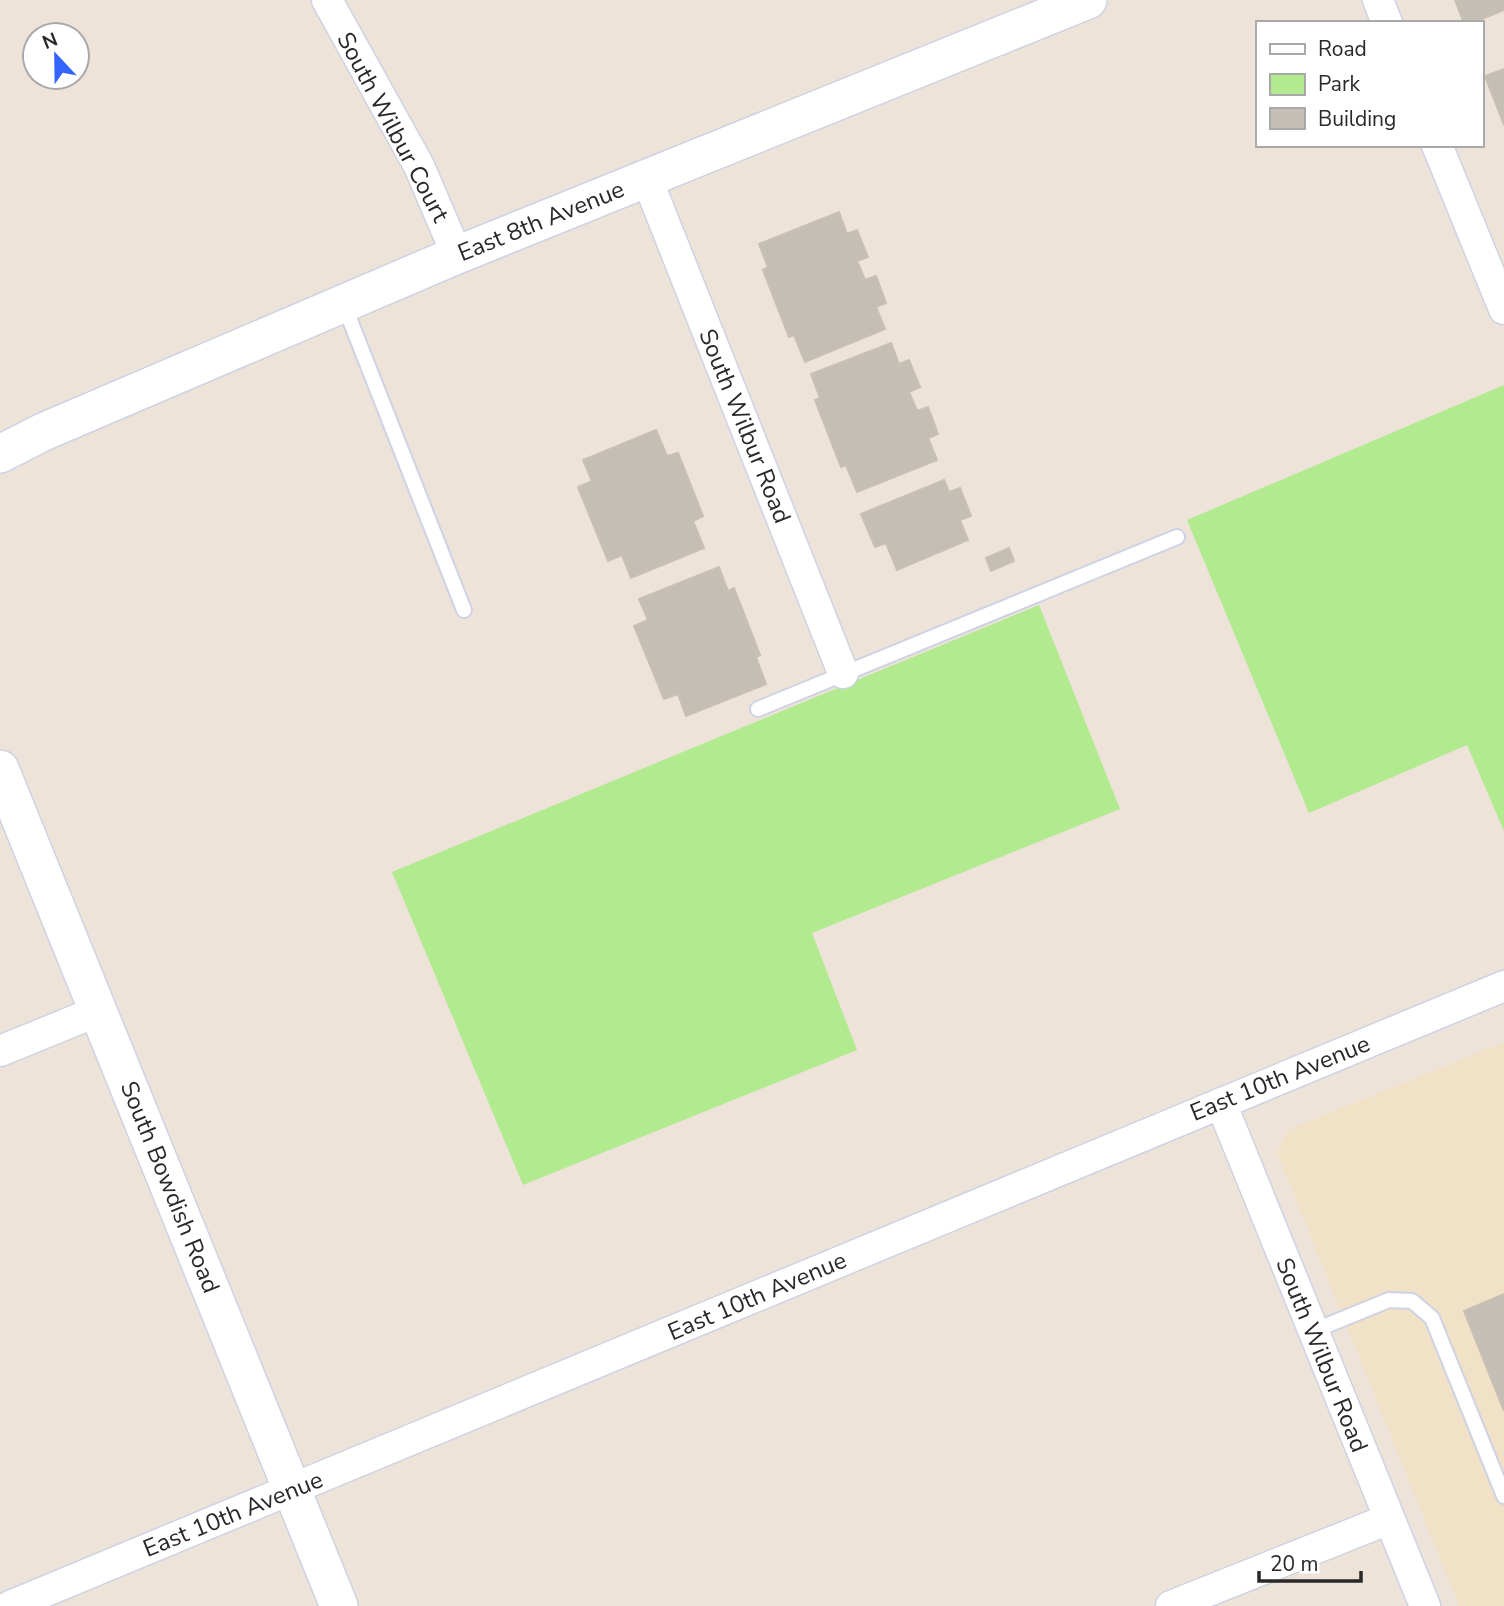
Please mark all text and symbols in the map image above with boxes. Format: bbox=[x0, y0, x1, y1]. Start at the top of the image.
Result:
north arrow bbox=[21, 21, 91, 91]
legend bbox=[1256, 21, 1483, 147]
text: N bbox=[39, 26, 61, 56]
street label: South Wilbur Court bbox=[329, 26, 457, 228]
text: Road bbox=[1318, 35, 1367, 63]
text: Park bbox=[1318, 70, 1360, 98]
text: Building bbox=[1318, 105, 1396, 133]
street label: East 8th Avenue bbox=[453, 173, 629, 269]
street label: South Wilbur Road bbox=[691, 324, 799, 528]
street label: East 10th Avenue bbox=[1185, 1027, 1375, 1129]
street label: South Bowdish Road bbox=[113, 1076, 227, 1298]
street label: East 10th Avenue bbox=[663, 1244, 851, 1348]
street label: South Wilbur Road bbox=[1268, 1253, 1376, 1457]
street label: East 10th Avenue bbox=[138, 1463, 328, 1565]
scale bar bbox=[1259, 1540, 1360, 1584]
text: 20 m bbox=[1270, 1550, 1319, 1578]

